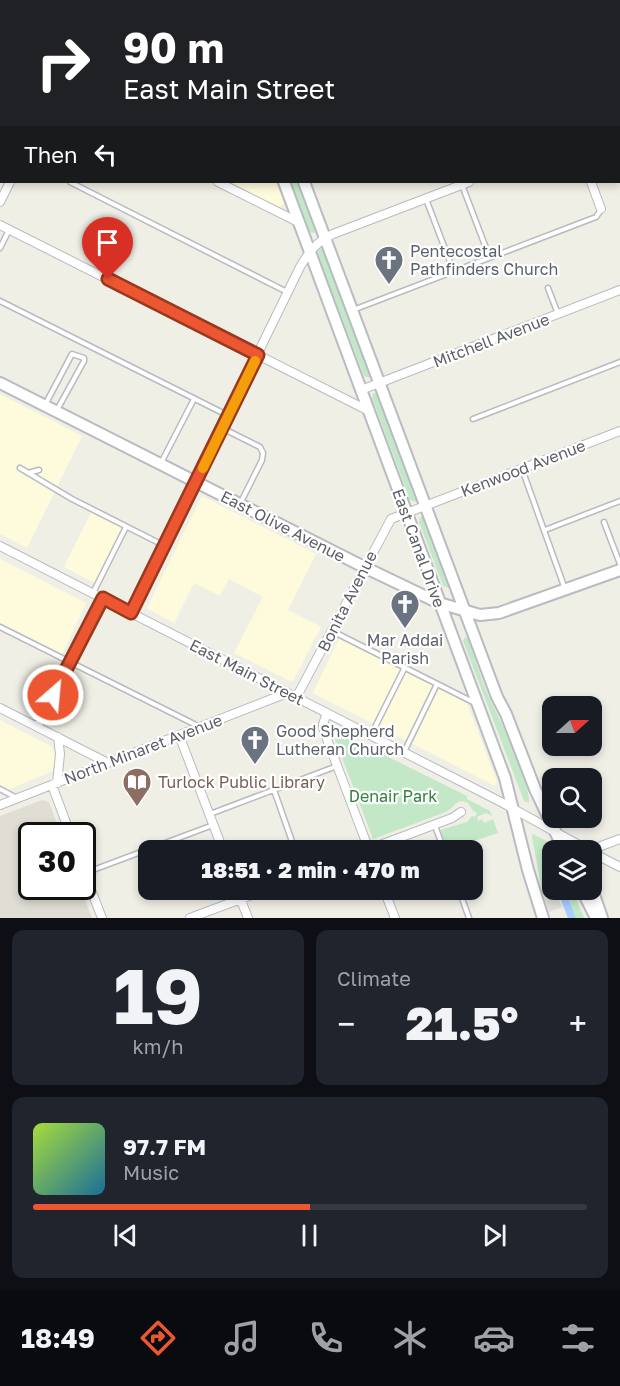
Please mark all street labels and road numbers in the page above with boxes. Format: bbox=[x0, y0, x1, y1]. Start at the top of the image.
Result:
street label: Mitchell Avenue bbox=[430, 309, 552, 371]
street label: Kenwood Avenue bbox=[458, 435, 588, 501]
street label: East Olive Avenue bbox=[217, 486, 349, 566]
street label: East Canal Drive bbox=[388, 486, 450, 610]
street label: Bonita Avenue bbox=[313, 547, 381, 655]
street label: East Main Street bbox=[186, 635, 308, 709]
street label: North Minaret Avenue bbox=[61, 710, 225, 788]

